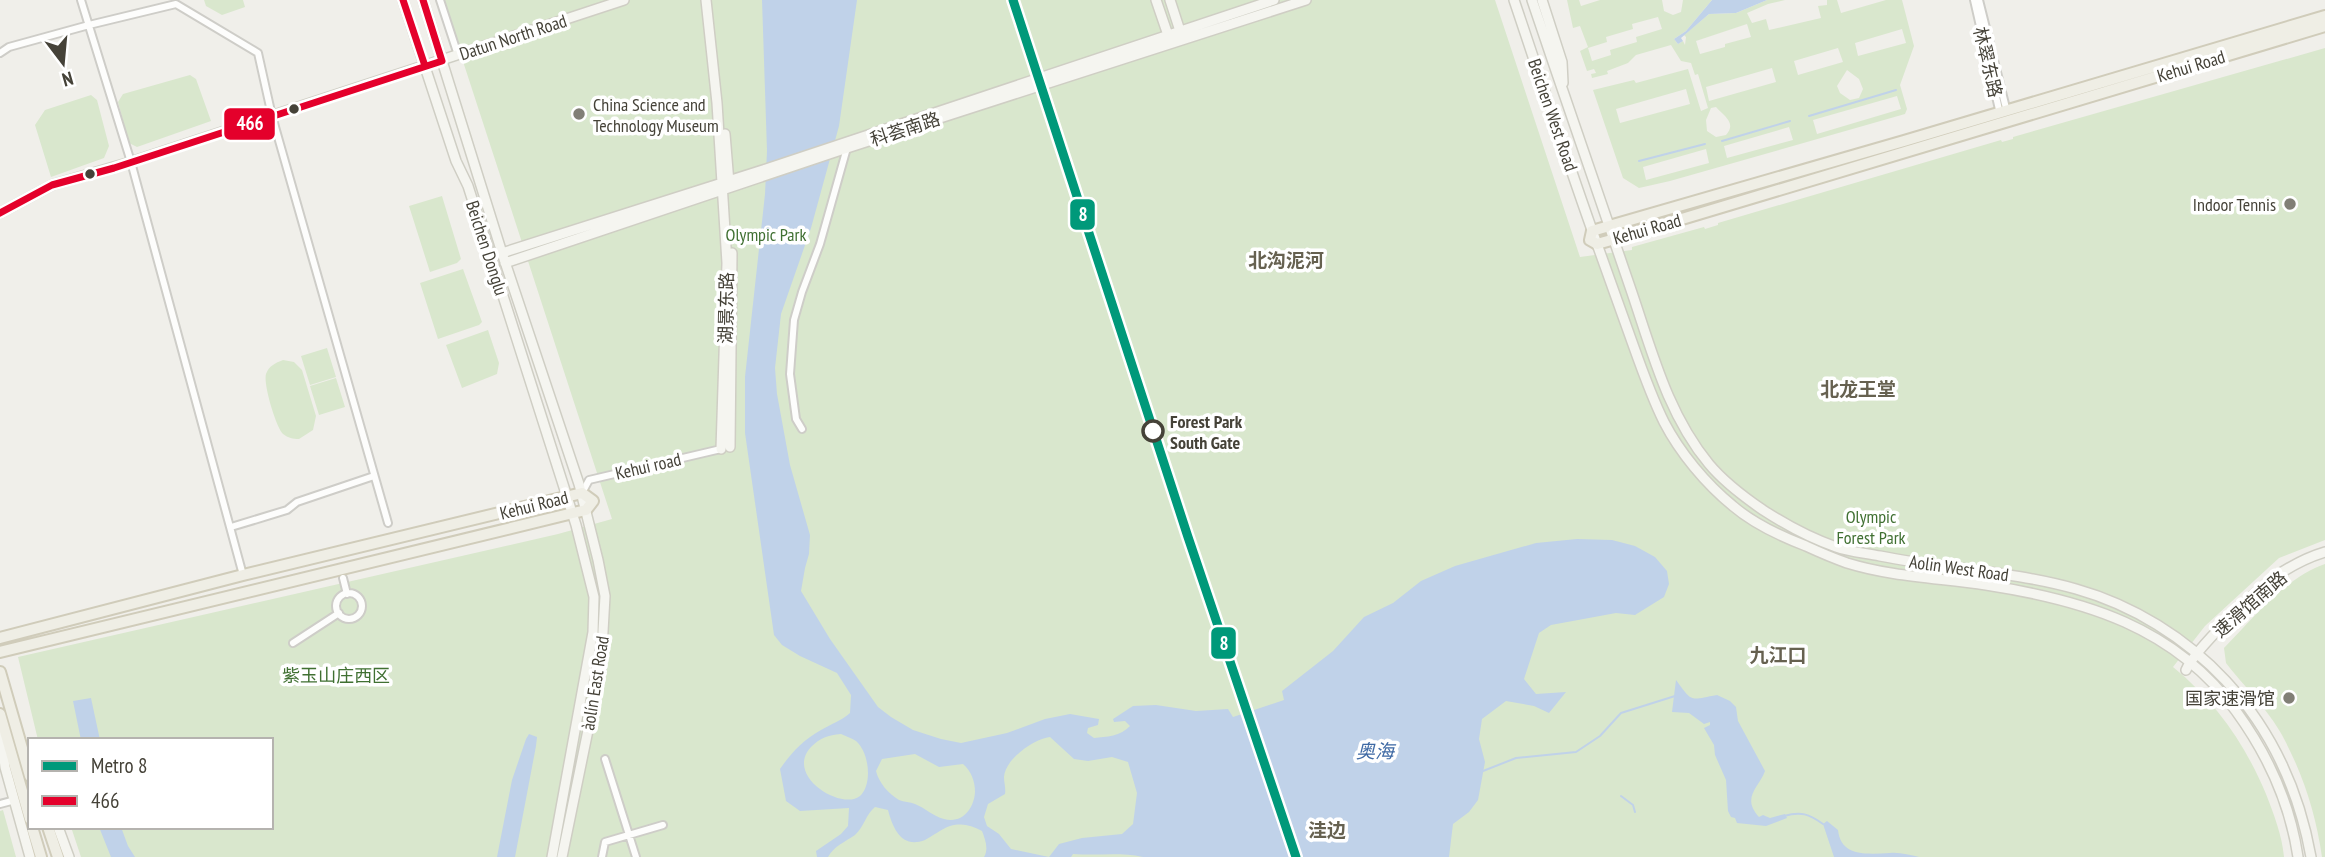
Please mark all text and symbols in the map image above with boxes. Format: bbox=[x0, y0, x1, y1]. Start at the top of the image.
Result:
street label: Datun North Road bbox=[456, 9, 570, 65]
street label: 林翠东路 bbox=[1969, 24, 2007, 100]
north arrow bbox=[28, 28, 98, 98]
street label: Kehui Road bbox=[2154, 45, 2228, 87]
street label: Beichen West Road bbox=[1523, 56, 1583, 174]
text: N bbox=[59, 66, 76, 92]
place label: China Science and Technology Museum bbox=[593, 93, 719, 137]
unlabelled marker bbox=[287, 102, 301, 116]
marker: China Science and Technology Museum bbox=[571, 106, 587, 122]
line badge: 466 bbox=[223, 107, 276, 141]
street label: 科荟南路 bbox=[867, 107, 943, 151]
text: 466 bbox=[236, 111, 264, 135]
unlabelled marker bbox=[83, 167, 97, 181]
place label: Indoor Tennis bbox=[2193, 193, 2276, 216]
marker: Indoor Tennis bbox=[2282, 196, 2298, 212]
street label: Beichen Donglu bbox=[461, 198, 513, 298]
line badge: 8 bbox=[1069, 198, 1096, 231]
text: 8 bbox=[1078, 202, 1088, 226]
street label: Kehui Road bbox=[1610, 208, 1684, 250]
park label: Olympic Park bbox=[726, 223, 806, 246]
district label: 北沟泥河 bbox=[1248, 248, 1324, 272]
street label: 湖景东路 bbox=[714, 272, 738, 344]
district label: 北龙王堂 bbox=[1820, 377, 1896, 401]
place label: Forest Park South Gate bbox=[1170, 410, 1243, 454]
marker: Forest Park South Gate bbox=[1142, 420, 1164, 442]
street label: Kehui road bbox=[613, 447, 683, 485]
street label: Kehui Road bbox=[497, 485, 571, 525]
park label: Olympic Forest Park bbox=[1836, 505, 1906, 549]
street label: Aolin West Road bbox=[1908, 550, 2010, 586]
street label: 速滑馆南路 bbox=[2208, 566, 2292, 642]
line badge: 8 bbox=[1210, 626, 1237, 660]
text: 8 bbox=[1219, 631, 1229, 655]
street label: àolín East Road bbox=[576, 634, 614, 732]
district label: 九江口 bbox=[1749, 643, 1807, 667]
park label: 紫玉山庄西区 bbox=[282, 664, 390, 687]
place label: 国家速滑馆 bbox=[2185, 687, 2275, 710]
marker: 国家速滑馆 bbox=[2281, 690, 2297, 706]
legend bbox=[28, 738, 273, 829]
water label: 奥海 bbox=[1356, 739, 1397, 763]
text: Metro 8 bbox=[91, 752, 148, 779]
text: 466 bbox=[91, 787, 119, 814]
district label: 洼边 bbox=[1308, 818, 1346, 842]

